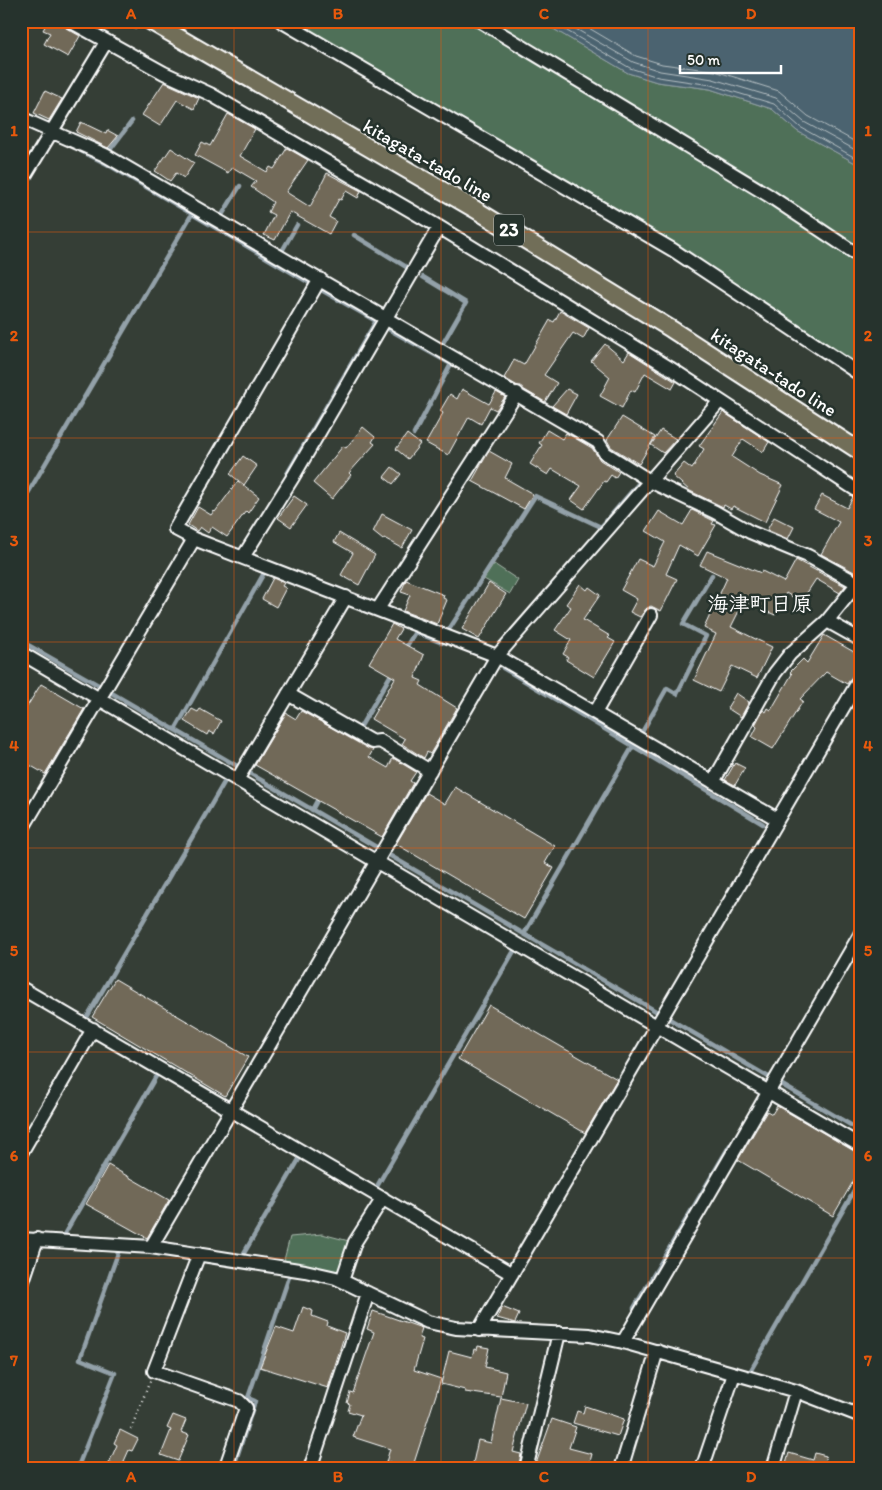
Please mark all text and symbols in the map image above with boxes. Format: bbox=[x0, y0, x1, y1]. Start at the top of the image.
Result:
text: A bbox=[125, 4, 137, 23]
text: B bbox=[333, 4, 344, 23]
text: C bbox=[539, 4, 550, 23]
text: D bbox=[746, 4, 757, 23]
scale bar bbox=[680, 42, 781, 74]
text: 50 m bbox=[687, 51, 720, 69]
street label: kitagata-tado line bbox=[359, 114, 497, 207]
text: 1 bbox=[10, 121, 18, 140]
text: 1 bbox=[864, 121, 872, 140]
road number: 23 bbox=[494, 214, 524, 246]
street label: kitagata-tado line bbox=[706, 323, 841, 422]
text: 2 bbox=[10, 326, 19, 345]
text: 2 bbox=[864, 326, 873, 345]
text: 3 bbox=[10, 531, 19, 550]
text: 3 bbox=[864, 531, 873, 550]
district label: 海津町日原 bbox=[708, 591, 813, 616]
text: 4 bbox=[9, 736, 19, 755]
text: 4 bbox=[863, 736, 873, 755]
text: 5 bbox=[10, 941, 19, 960]
text: 5 bbox=[864, 941, 873, 960]
text: 6 bbox=[10, 1146, 19, 1165]
text: 6 bbox=[864, 1146, 873, 1165]
text: 7 bbox=[9, 1351, 18, 1370]
text: 7 bbox=[863, 1351, 872, 1370]
text: A bbox=[125, 1467, 137, 1486]
text: B bbox=[333, 1467, 344, 1486]
text: C bbox=[539, 1467, 550, 1486]
text: D bbox=[746, 1467, 757, 1486]

